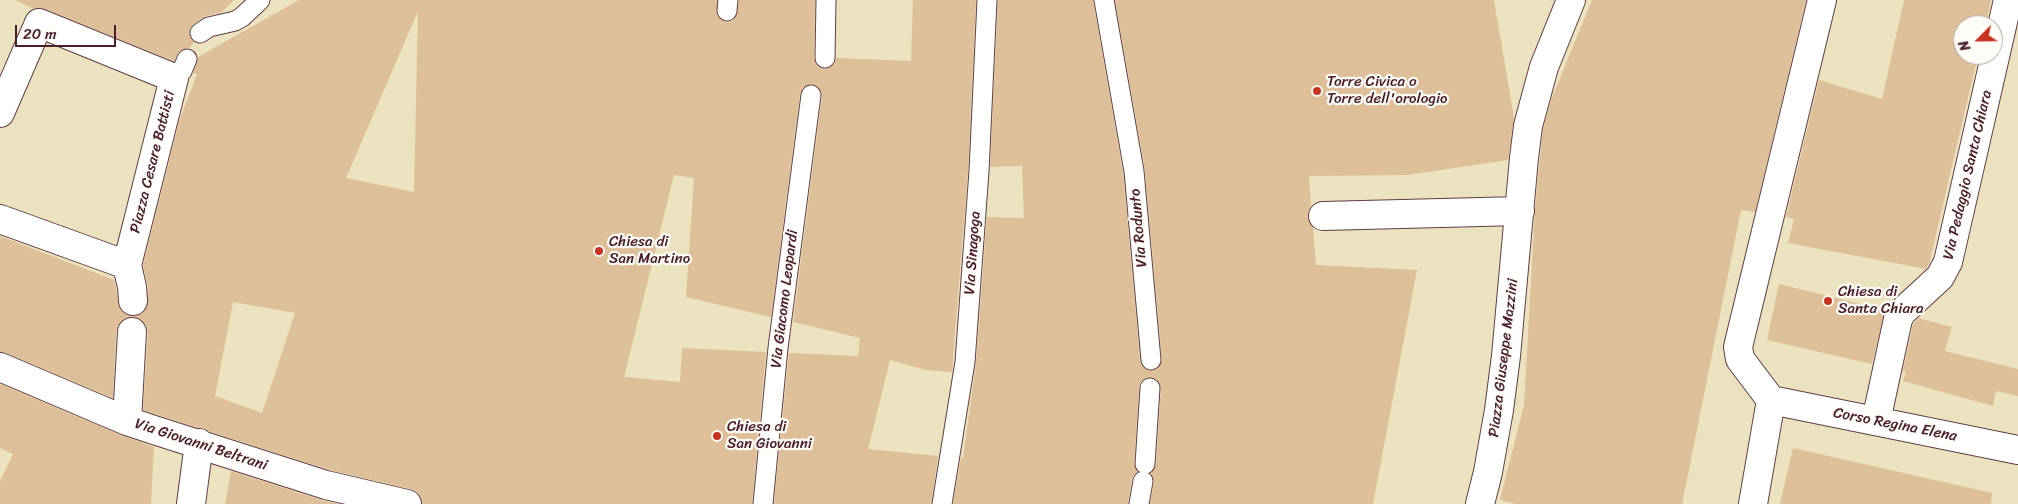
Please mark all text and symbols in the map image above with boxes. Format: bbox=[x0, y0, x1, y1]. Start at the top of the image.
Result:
scale bar bbox=[18, 15, 119, 47]
north arrow bbox=[1953, 15, 2003, 65]
text: 20 m bbox=[23, 21, 57, 47]
text: N bbox=[1951, 36, 1978, 55]
place label: Torre Civica o Torre dell'orologio bbox=[1327, 73, 1448, 108]
marker: Torre Civica o Torre dell'orologio bbox=[1311, 85, 1323, 97]
street label: Piazza Cesare Battisti bbox=[127, 89, 179, 235]
street label: Via Pedaggio Santa Chiara bbox=[1940, 89, 1996, 261]
street label: Via Rodunto bbox=[1127, 188, 1151, 268]
street label: Via Sinagoga bbox=[961, 211, 985, 295]
street label: Via Giacomo Leopardi bbox=[768, 229, 802, 369]
place label: Chiesa di San Martino bbox=[609, 233, 690, 268]
marker: Chiesa di San Martino bbox=[593, 245, 605, 257]
street label: Piazza Giuseppe Mazzini bbox=[1485, 277, 1523, 439]
place label: Chiesa di Santa Chiara bbox=[1838, 283, 1924, 318]
marker: Chiesa di Santa Chiara bbox=[1822, 295, 1834, 307]
street label: Corso Regina Elena bbox=[1832, 404, 1958, 446]
street label: Via Giovanni Beltrani bbox=[132, 415, 270, 475]
place label: Chiesa di San Giovanni bbox=[727, 418, 812, 453]
marker: Chiesa di San Giovanni bbox=[711, 430, 723, 442]

